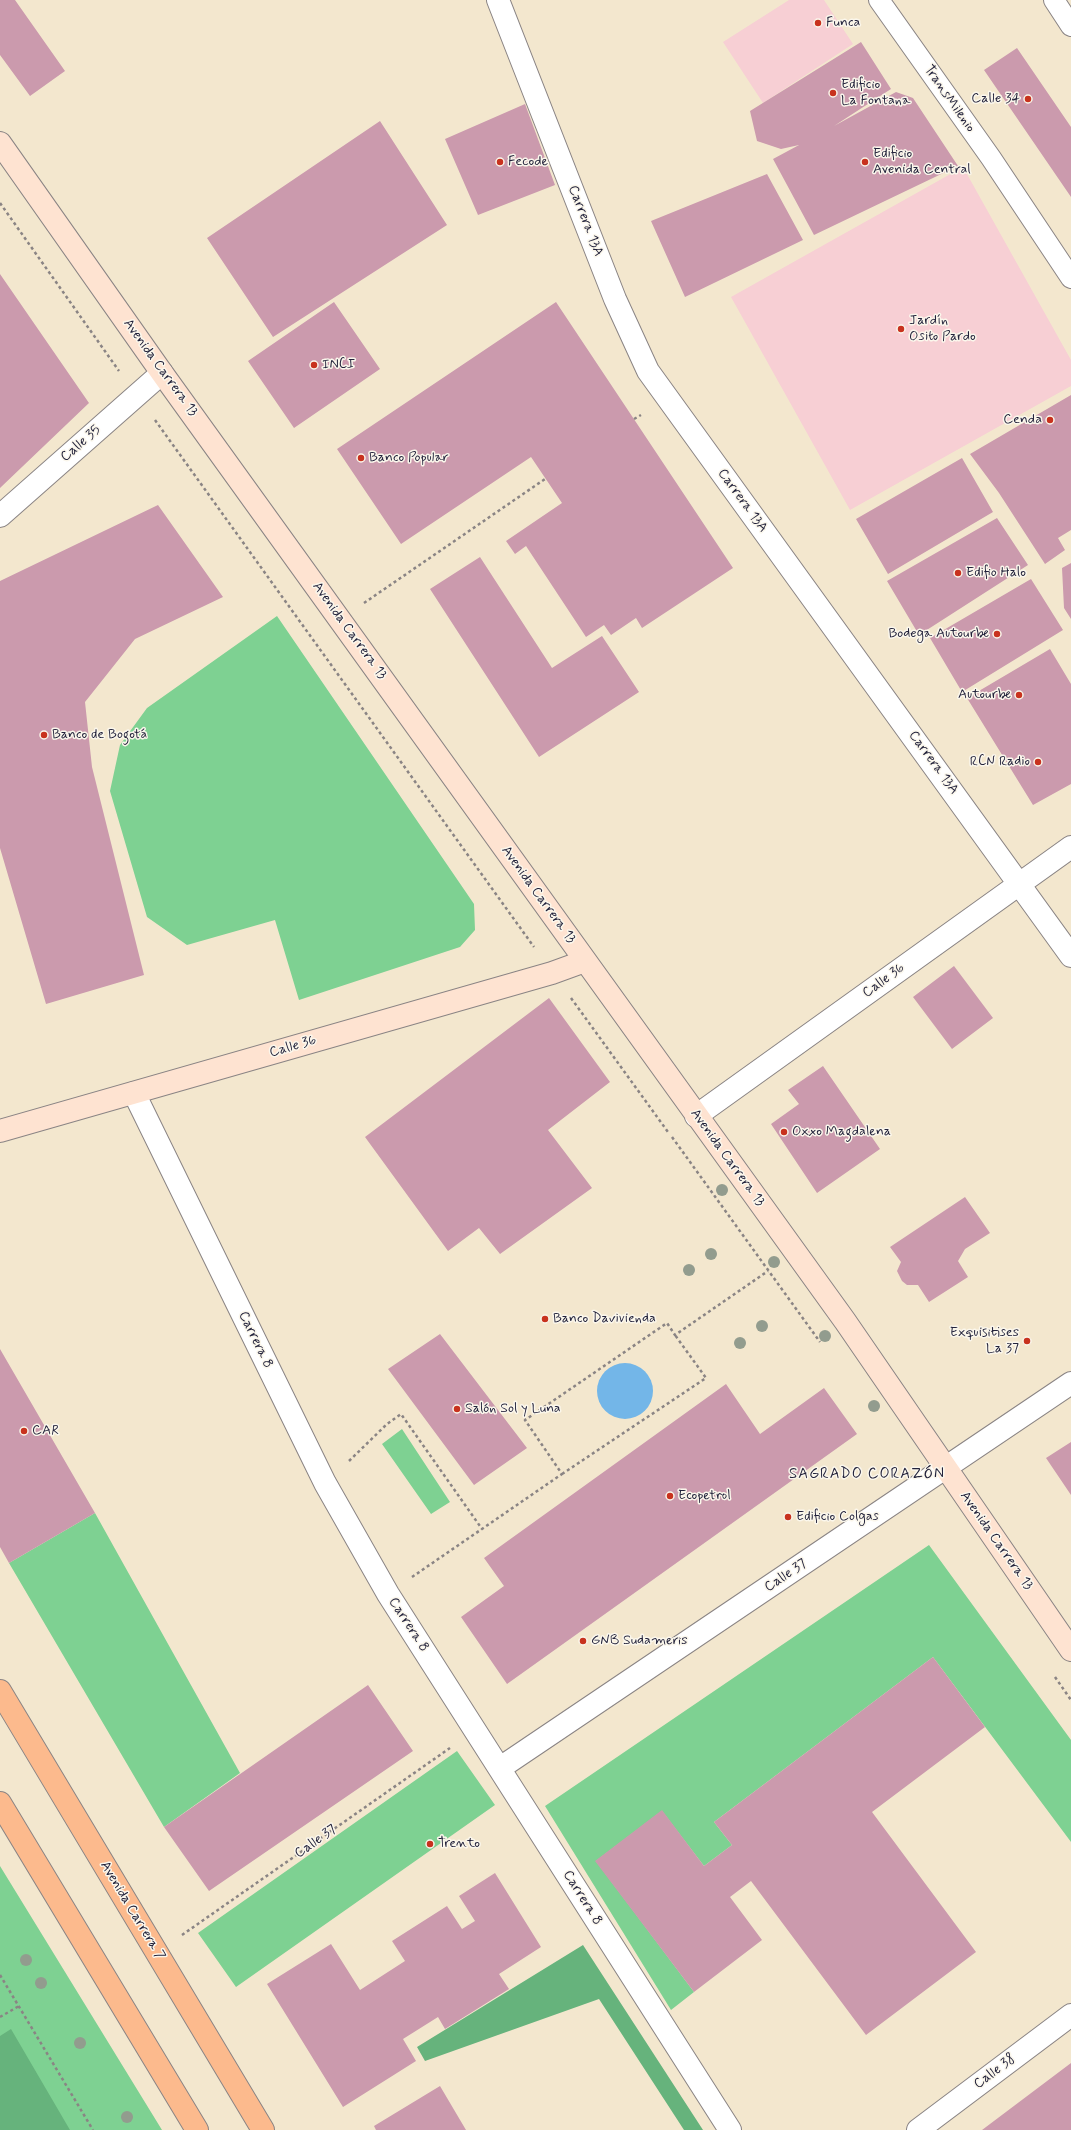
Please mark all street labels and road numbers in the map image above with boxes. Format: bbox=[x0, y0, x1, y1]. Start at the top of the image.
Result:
street label: TransMilenio bbox=[920, 62, 978, 136]
street label: Carrera 13A bbox=[564, 183, 606, 259]
street label: Avenida Carrera 13 bbox=[119, 316, 201, 420]
street label: Calle 35 bbox=[58, 422, 104, 466]
street label: Carrera 13A bbox=[713, 466, 771, 536]
street label: Avenida Carrera 13 bbox=[308, 579, 390, 683]
street label: Carrera 13A bbox=[904, 728, 962, 798]
street label: Avenida Carrera 13 bbox=[497, 843, 579, 947]
street label: Calle 36 bbox=[860, 960, 908, 1002]
street label: Calle 36 bbox=[268, 1032, 318, 1062]
street label: Avenida Carrera 13 bbox=[686, 1106, 768, 1210]
street label: Carrera 8 bbox=[234, 1309, 276, 1371]
street label: Avenida Carrera 13 bbox=[956, 1489, 1036, 1593]
street label: Calle 37 bbox=[762, 1556, 810, 1596]
street label: Carrera 8 bbox=[384, 1595, 432, 1655]
street label: Calle 37 bbox=[292, 1822, 340, 1862]
street label: Avenida Carrera 7 bbox=[96, 1858, 168, 1964]
street label: Carrera 8 bbox=[559, 1868, 605, 1928]
street label: Calle 38 bbox=[971, 2051, 1019, 2093]

